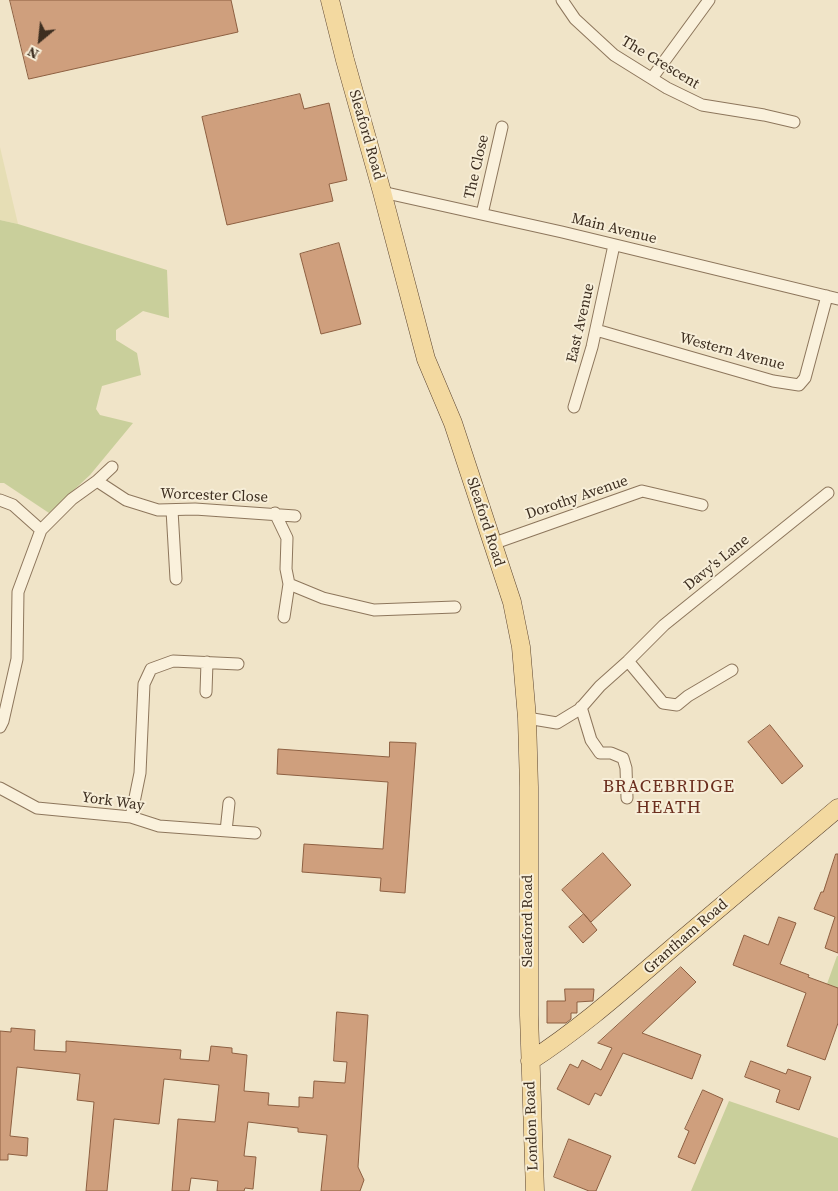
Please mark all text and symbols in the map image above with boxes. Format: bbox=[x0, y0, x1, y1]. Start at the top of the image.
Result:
north arrow bbox=[15, 15, 65, 65]
street label: The Crescent bbox=[618, 33, 702, 93]
text: N bbox=[24, 42, 42, 64]
street label: Sleaford Road bbox=[345, 88, 387, 182]
street label: The Close bbox=[461, 133, 493, 201]
street label: Main Avenue bbox=[570, 210, 658, 248]
street label: East Avenue bbox=[563, 282, 599, 364]
street label: Western Avenue bbox=[677, 329, 787, 375]
street label: Dorothy Avenue bbox=[523, 472, 631, 524]
street label: Sleaford Road bbox=[462, 475, 508, 569]
street label: Worcester Close bbox=[160, 485, 268, 507]
street label: Davy's Lane bbox=[681, 531, 753, 595]
district label: BRACEBRIDGE HEATH bbox=[601, 776, 737, 819]
street label: York Way bbox=[81, 789, 145, 815]
street label: Sleaford Road bbox=[519, 875, 537, 967]
street label: Grantham Road bbox=[640, 896, 732, 978]
street label: London Road bbox=[521, 1081, 543, 1171]

